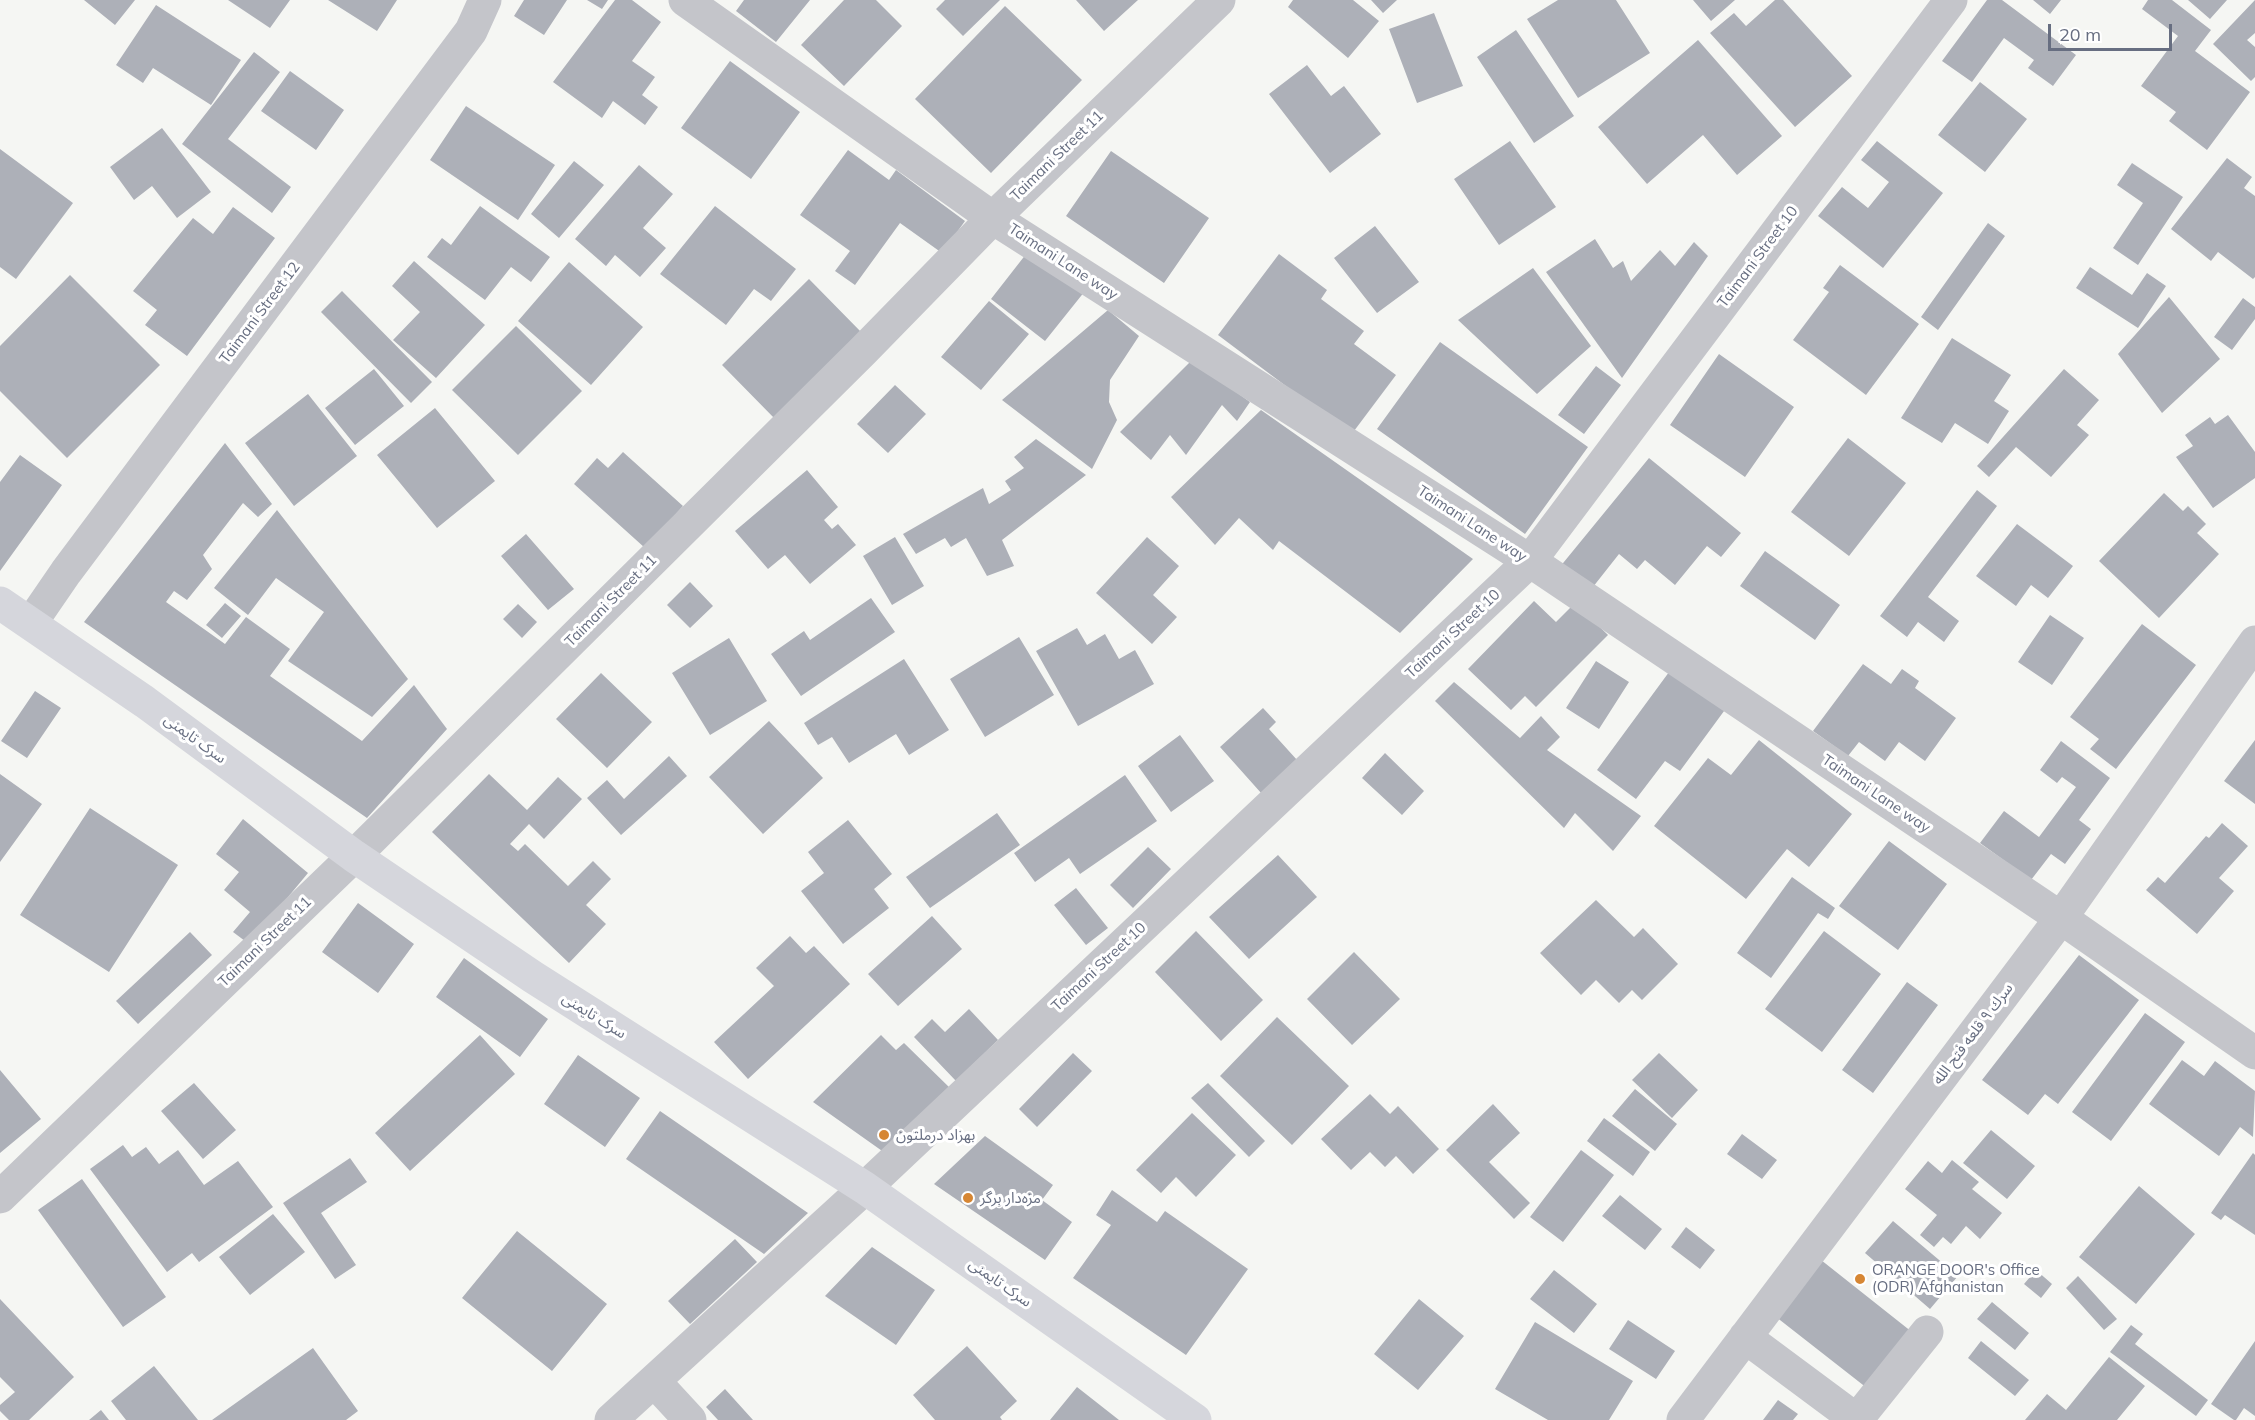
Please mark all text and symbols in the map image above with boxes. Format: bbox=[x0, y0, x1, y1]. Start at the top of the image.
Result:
scale bar bbox=[2051, 12, 2176, 50]
text: 20 m bbox=[2059, 23, 2101, 46]
street label: Taimani Street 11 bbox=[1007, 107, 1107, 205]
street label: Taimani Street 10 bbox=[1714, 203, 1802, 311]
street label: Taimani Lane way bbox=[1005, 220, 1121, 304]
street label: Taimani Street 12 bbox=[216, 259, 304, 367]
street label: Taimani Lane way bbox=[1414, 482, 1530, 566]
street label: Taimani Street 11 bbox=[561, 551, 661, 651]
street label: Taimani Street 10 bbox=[1402, 586, 1504, 682]
street label: سرک تایمنی bbox=[160, 710, 230, 768]
street label: Taimani Lane way bbox=[1818, 751, 1934, 837]
street label: Taimani Street 11 bbox=[215, 893, 315, 991]
street label: Taimani Street 10 bbox=[1048, 919, 1150, 1015]
street label: سرك ٩ قلعه فتح الله bbox=[1929, 980, 2017, 1088]
street label: سرک تایمنی bbox=[559, 989, 629, 1043]
place label: بهزاد درملتون bbox=[896, 1126, 975, 1144]
marker: بهزاد درملتون bbox=[877, 1128, 891, 1142]
place label: مزه‌دار برگر bbox=[980, 1189, 1041, 1207]
marker: مزه‌دار برگر bbox=[961, 1191, 975, 1205]
street label: سرک تایمنی bbox=[965, 1255, 1035, 1311]
place label: ORANGE DOOR's Office (ODR) Afghanistan bbox=[1872, 1261, 2040, 1296]
marker: ORANGE DOOR's Office (ODR) Afghanistan bbox=[1853, 1272, 1867, 1286]

